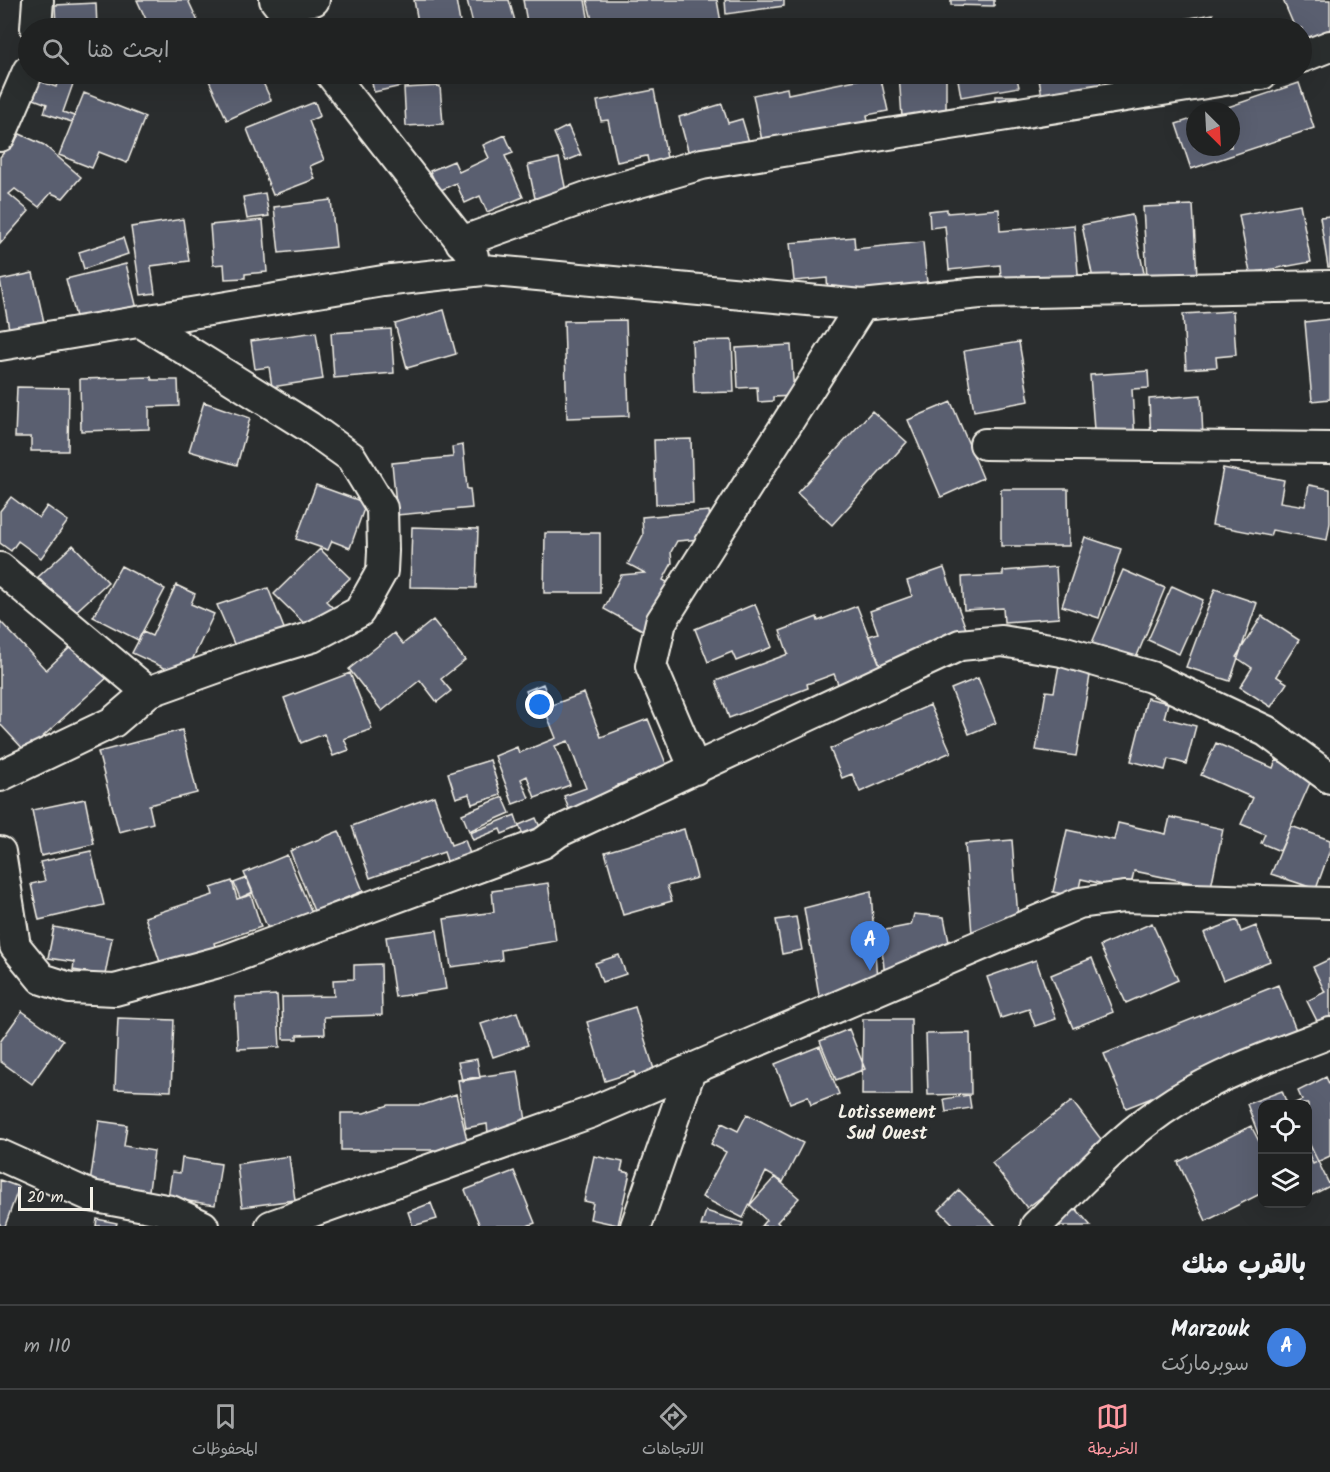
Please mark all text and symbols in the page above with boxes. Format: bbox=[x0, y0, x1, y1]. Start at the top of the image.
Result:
search box bbox=[18, 18, 1312, 84]
text: ابحث هنا bbox=[87, 34, 169, 69]
icon: search bbox=[39, 35, 72, 68]
north arrow bbox=[1186, 102, 1240, 156]
your location bbox=[525, 690, 554, 719]
pin: A bbox=[850, 922, 890, 971]
district label: Lotissement Sud Ouest bbox=[838, 1099, 937, 1149]
map controls bbox=[1258, 1100, 1312, 1208]
button: locate bbox=[1258, 1100, 1312, 1154]
button: layers bbox=[1258, 1154, 1312, 1208]
scale bar bbox=[18, 1184, 93, 1212]
text: 20 m bbox=[27, 1185, 63, 1210]
text: بالقرب منك bbox=[1182, 1245, 1306, 1287]
text: Marzouk bbox=[1171, 1313, 1249, 1348]
text: 110 m bbox=[24, 1331, 71, 1363]
text: A bbox=[1280, 1331, 1293, 1363]
text: سوبرماركت bbox=[1161, 1349, 1249, 1381]
tab: المحفوظات bbox=[192, 1400, 258, 1463]
tab: الاتجاهات bbox=[642, 1400, 704, 1463]
tab: الخريطة bbox=[1088, 1400, 1138, 1463]

